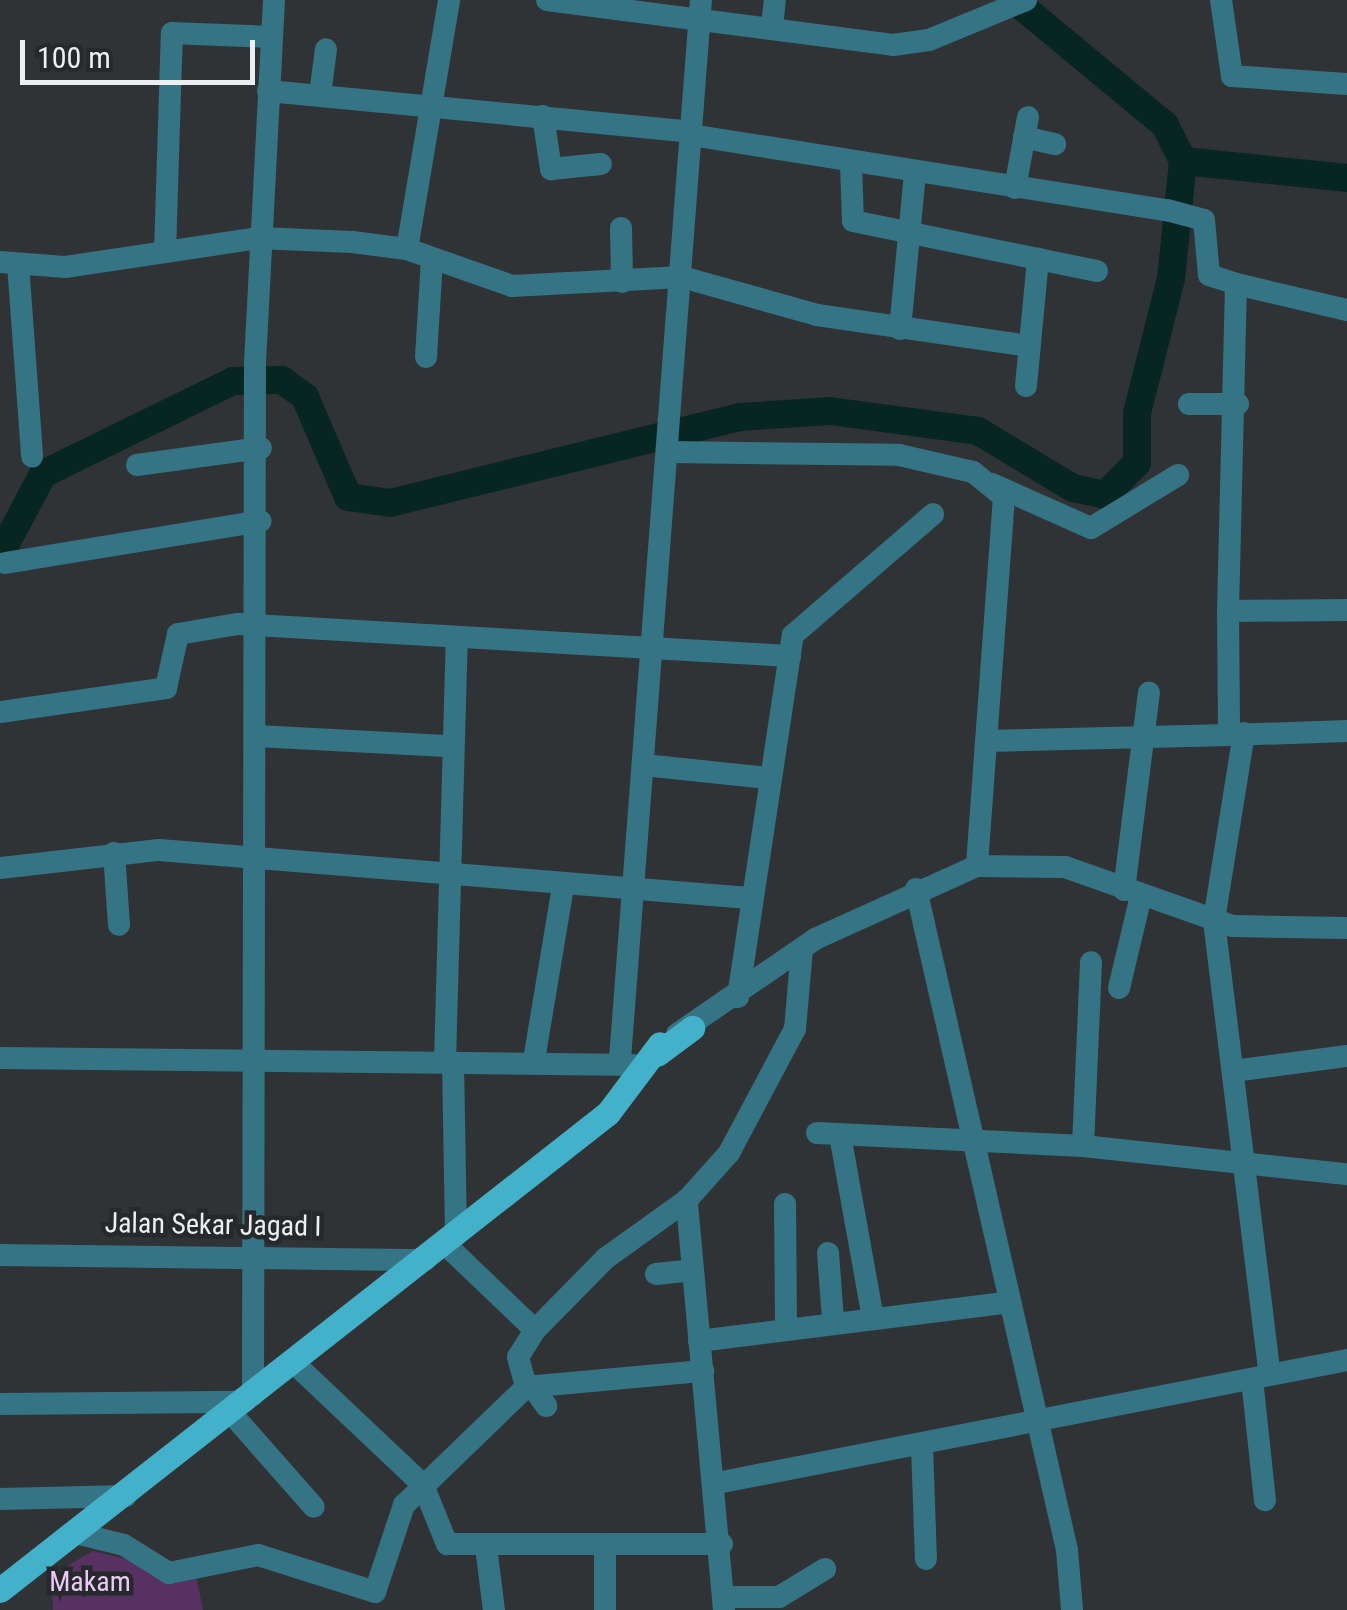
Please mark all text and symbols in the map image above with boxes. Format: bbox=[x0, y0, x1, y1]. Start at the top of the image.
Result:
scale bar bbox=[25, 20, 260, 82]
text: 100 m bbox=[37, 40, 111, 75]
street label: Jalan Sekar Jagad I bbox=[104, 1206, 322, 1244]
park label: Makam bbox=[49, 1565, 131, 1599]

